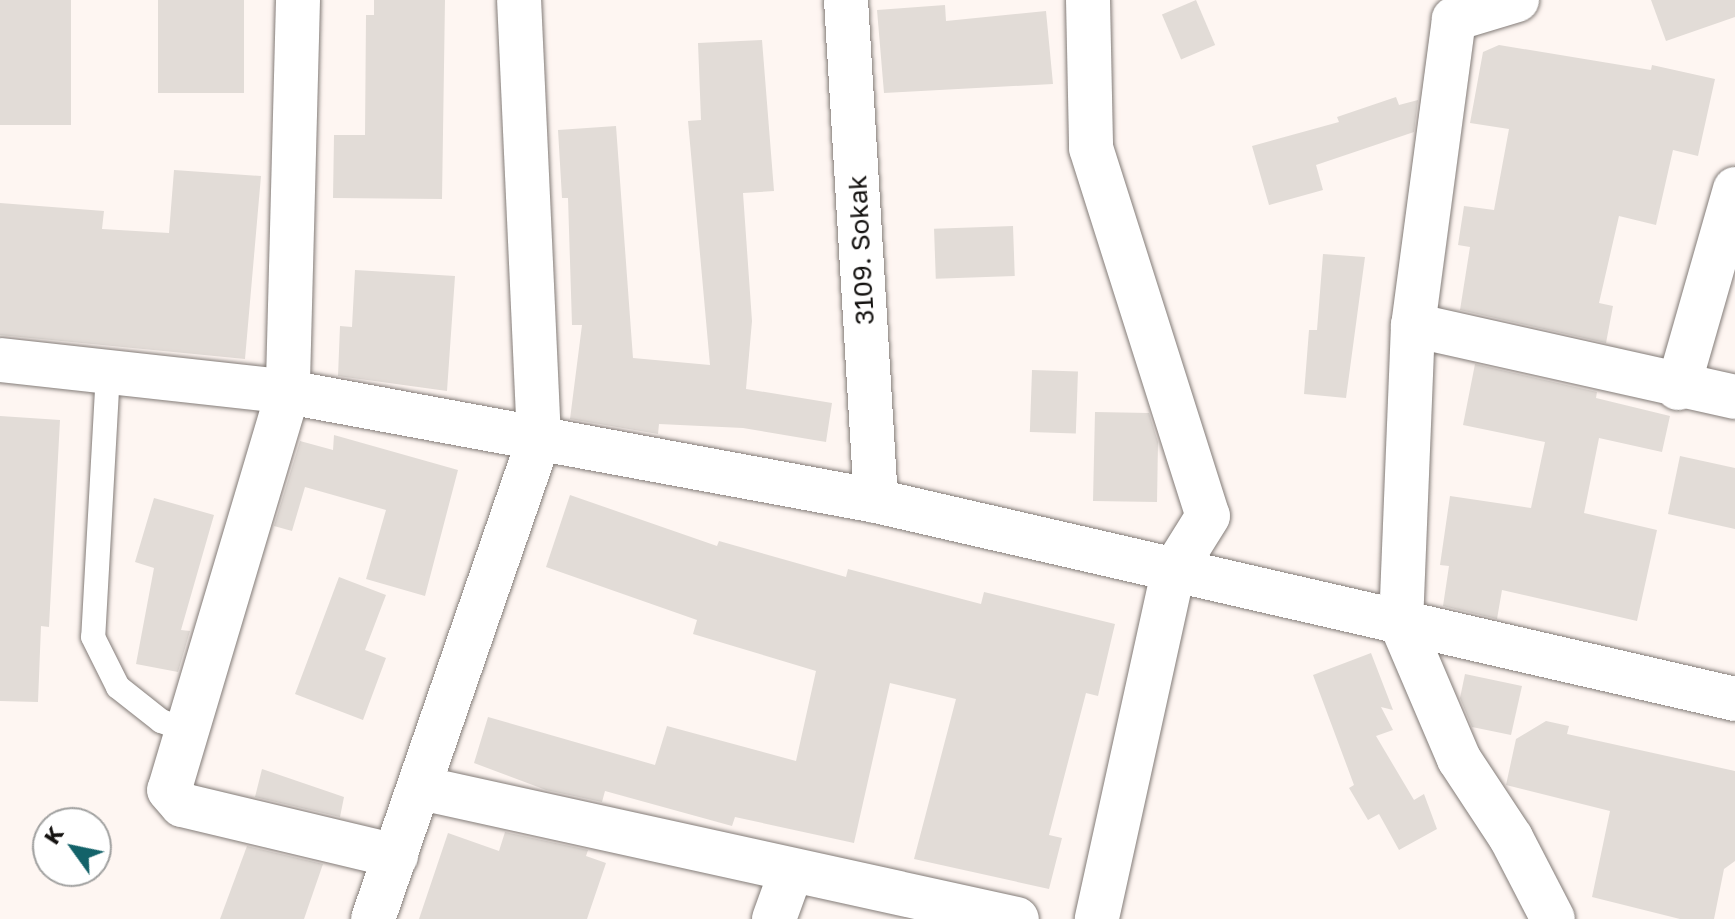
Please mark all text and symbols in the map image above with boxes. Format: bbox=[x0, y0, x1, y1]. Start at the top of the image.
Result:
street label: 3109. Sokak bbox=[841, 174, 881, 326]
north arrow bbox=[32, 807, 112, 887]
text: K bbox=[37, 821, 69, 849]

